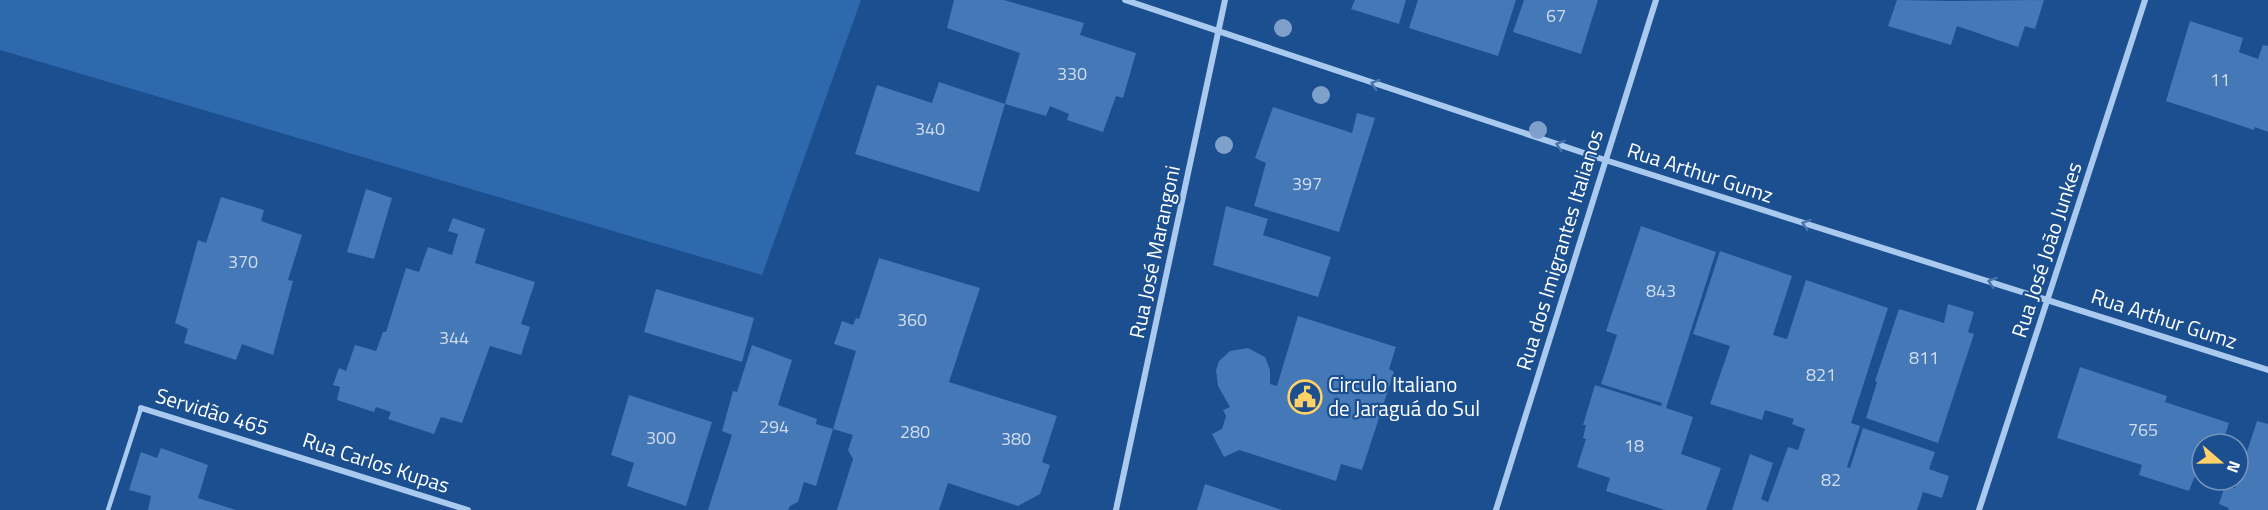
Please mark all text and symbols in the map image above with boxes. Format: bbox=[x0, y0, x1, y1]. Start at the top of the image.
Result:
house number: 67 bbox=[1546, 2, 1566, 29]
house number: 330 bbox=[1057, 60, 1087, 87]
house number: 11 bbox=[2210, 66, 2230, 93]
one-way arrow bbox=[1370, 79, 1381, 91]
house number: 340 bbox=[915, 115, 945, 142]
street label: Rua dos Imigrantes Italianos bbox=[1507, 125, 1611, 374]
street label: Rua Arthur Gumz bbox=[1623, 133, 1777, 211]
one-way arrow bbox=[1555, 140, 1566, 153]
street label: Rua José João Junkes bbox=[2003, 158, 2090, 342]
street label: Rua José Marangoni bbox=[1120, 162, 1188, 341]
house number: 397 bbox=[1292, 170, 1322, 197]
one-way arrow bbox=[1801, 218, 1812, 231]
house number: 370 bbox=[228, 248, 258, 275]
house number: 843 bbox=[1646, 277, 1676, 304]
one-way arrow bbox=[1987, 277, 1998, 290]
street label: Rua Arthur Gumz bbox=[2087, 279, 2241, 357]
house number: 360 bbox=[897, 306, 927, 333]
house number: 344 bbox=[439, 324, 469, 351]
house number: 811 bbox=[1909, 344, 1939, 371]
house number: 821 bbox=[1806, 361, 1836, 388]
place label: Circulo Italiano de Jaraguá do Sul bbox=[1328, 368, 1480, 424]
street label: Servidão 465 bbox=[152, 379, 273, 443]
public building icon: Circulo Italiano de Jaraguá do Sul bbox=[1287, 379, 1323, 415]
house number: 294 bbox=[759, 413, 789, 440]
house number: 765 bbox=[2128, 416, 2158, 443]
house number: 280 bbox=[900, 418, 930, 445]
street label: Rua Carlos Kupas bbox=[299, 423, 454, 501]
house number: 300 bbox=[646, 424, 676, 451]
house number: 380 bbox=[1001, 425, 1031, 452]
house number: 18 bbox=[1624, 432, 1644, 459]
north arrow bbox=[2190, 432, 2250, 492]
text: N bbox=[2221, 458, 2247, 476]
house number: 82 bbox=[1821, 466, 1841, 493]

